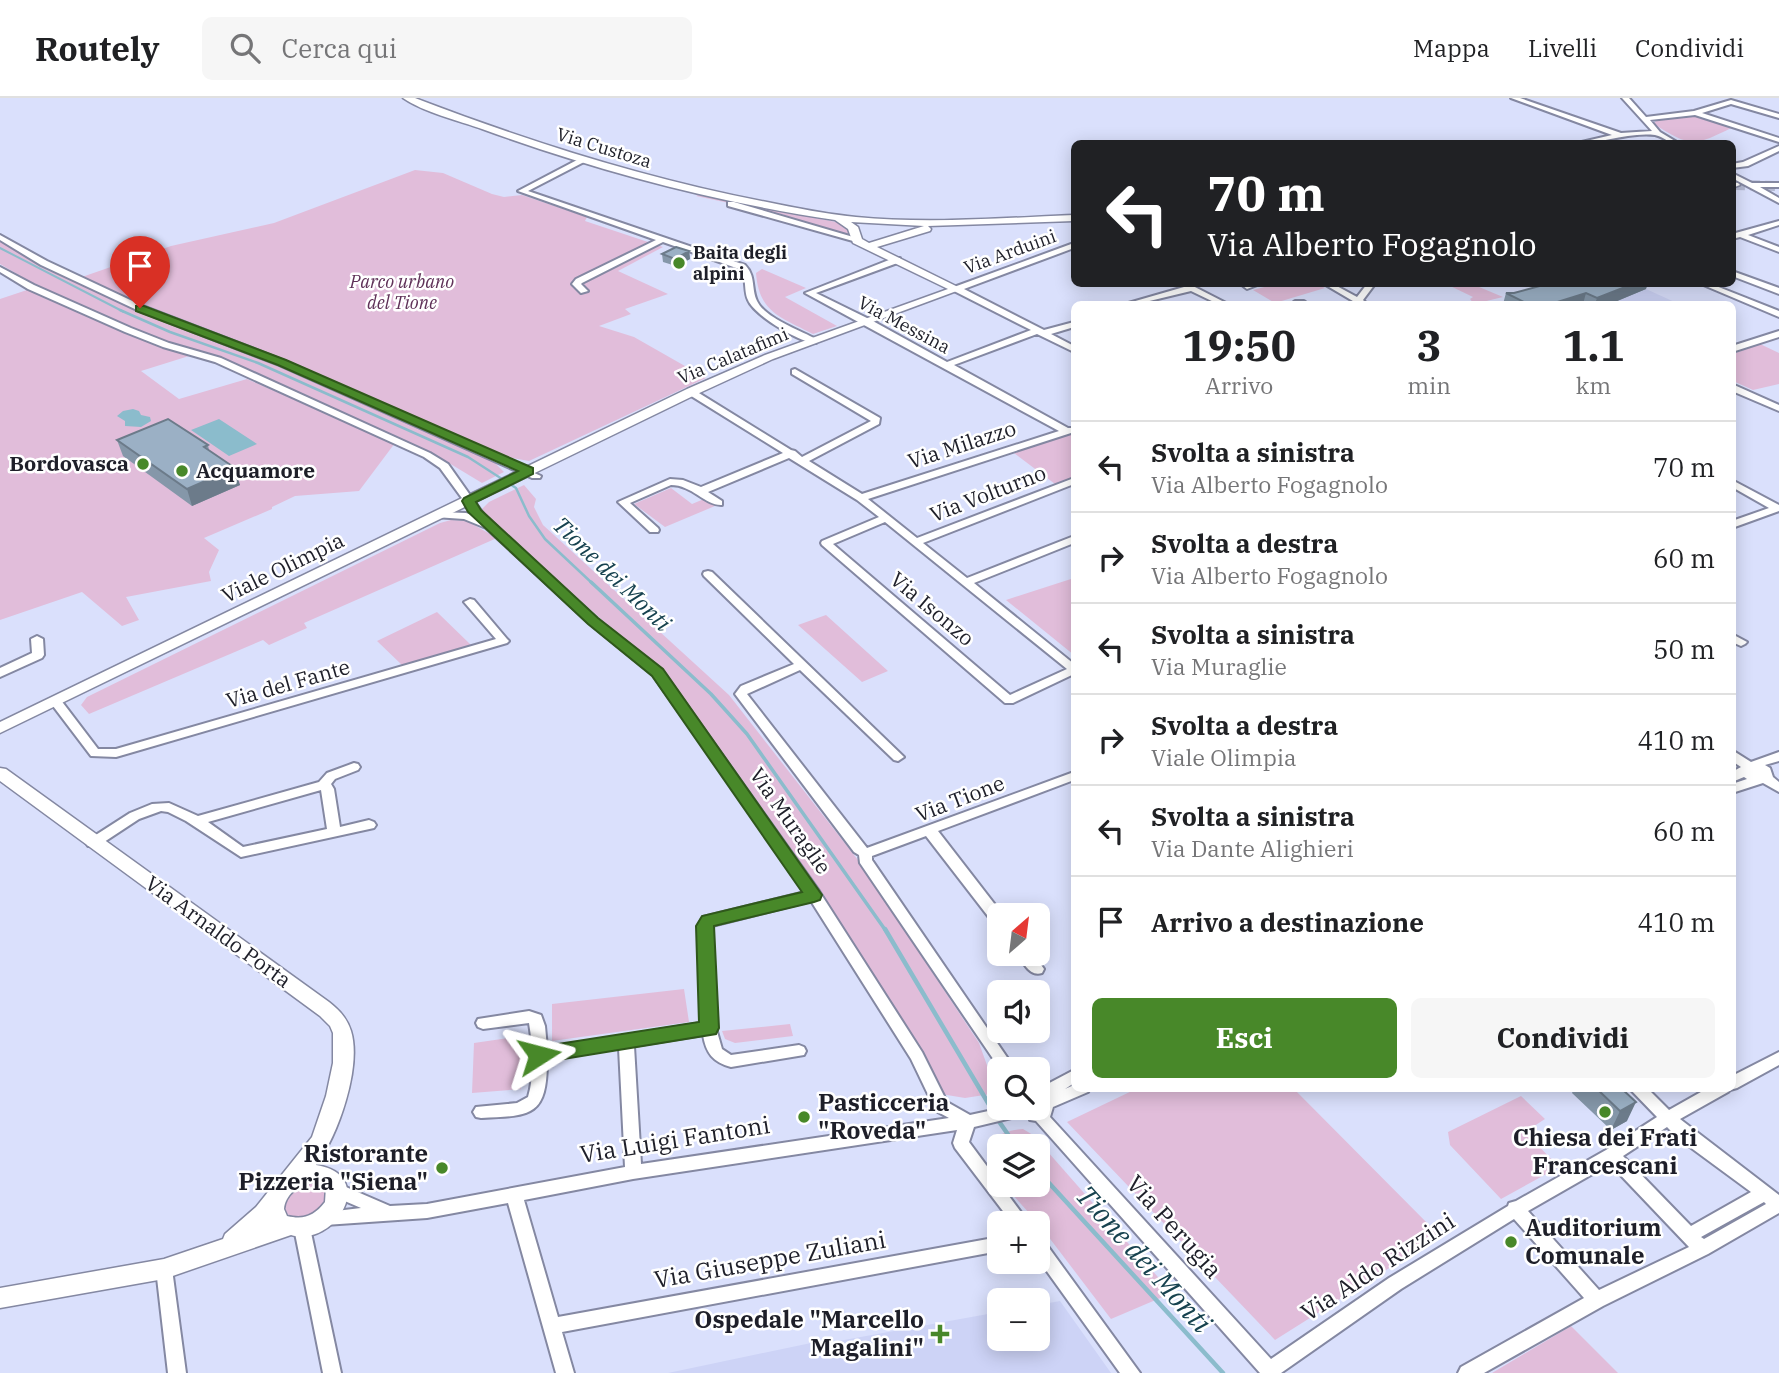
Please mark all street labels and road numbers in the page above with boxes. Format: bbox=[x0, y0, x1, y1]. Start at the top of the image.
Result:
street label: Via Custoza bbox=[554, 122, 655, 173]
street label: Via Arduini bbox=[961, 224, 1059, 279]
street label: Via Messina bbox=[854, 291, 954, 359]
street label: Via Calatafimi bbox=[674, 322, 792, 389]
street label: Via Milazzo bbox=[904, 413, 1019, 475]
street label: Via Volturno bbox=[925, 458, 1050, 528]
street label: Viale Olimpia bbox=[217, 525, 348, 609]
street label: Via Isonzo bbox=[885, 565, 981, 652]
street label: Via del Fante bbox=[223, 652, 353, 714]
street label: Via Muraglie bbox=[744, 762, 838, 879]
street label: Via Tione bbox=[911, 768, 1008, 828]
street label: Via Arnaldo Porta bbox=[140, 869, 297, 994]
street label: Via Luigi Fantoni bbox=[578, 1108, 772, 1170]
street label: Via Perugia bbox=[1120, 1168, 1230, 1285]
street label: Via Aldo Rizzini bbox=[1294, 1204, 1461, 1328]
street label: Via Giuseppe Zuliani bbox=[651, 1223, 888, 1295]

